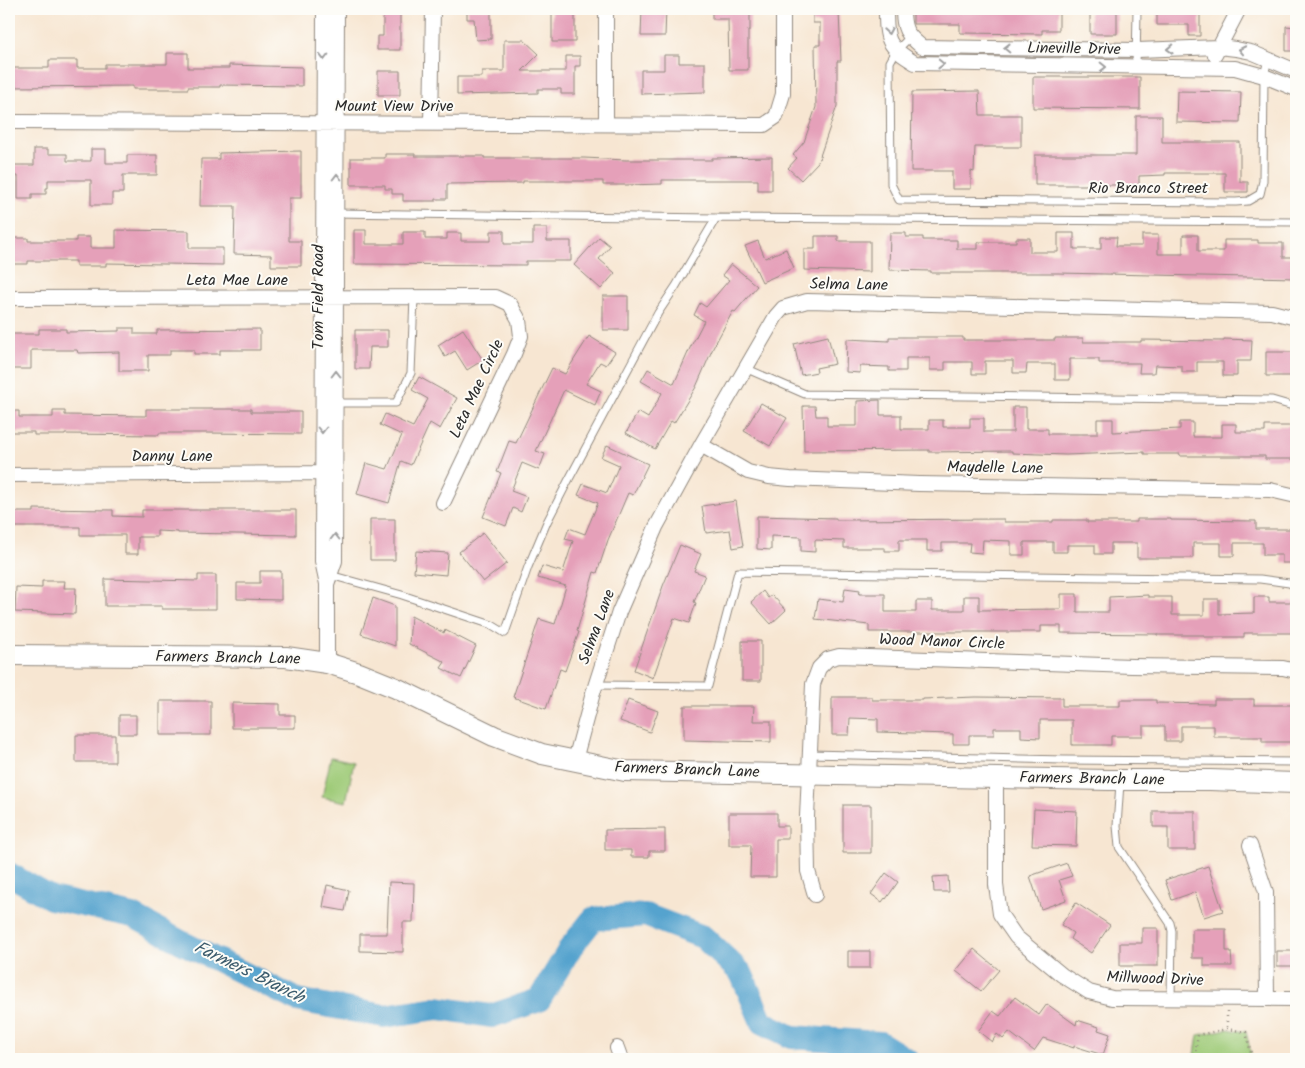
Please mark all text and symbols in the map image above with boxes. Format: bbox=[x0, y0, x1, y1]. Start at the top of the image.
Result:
one-way arrow bbox=[882, 26, 892, 35]
street label: Lineville Drive bbox=[1027, 36, 1121, 62]
one-way arrow bbox=[1003, 43, 1011, 53]
one-way arrow bbox=[1166, 44, 1174, 54]
one-way arrow bbox=[1237, 46, 1246, 56]
one-way arrow bbox=[319, 54, 329, 62]
one-way arrow bbox=[938, 59, 945, 69]
one-way arrow bbox=[1100, 62, 1107, 72]
street label: Mount View Drive bbox=[335, 94, 453, 119]
one-way arrow bbox=[332, 173, 342, 180]
street label: Rio Branco Street bbox=[1088, 176, 1209, 201]
street label: Tom Field Road bbox=[306, 244, 331, 349]
street label: Leta Mae Lane bbox=[186, 268, 288, 293]
street label: Selma Lane bbox=[810, 272, 888, 298]
street label: Leta Mae Circle bbox=[443, 335, 511, 443]
one-way arrow bbox=[331, 370, 341, 378]
one-way arrow bbox=[317, 426, 327, 434]
street label: Danny Lane bbox=[132, 444, 212, 469]
street label: Maydelle Lane bbox=[947, 455, 1043, 481]
one-way arrow bbox=[330, 533, 340, 540]
street label: Selma Lane bbox=[572, 586, 622, 668]
street label: Wood Manor Circle bbox=[879, 627, 1005, 657]
street label: Farmers Branch Lane bbox=[155, 644, 301, 672]
street label: Farmers Branch Lane bbox=[614, 755, 760, 785]
street label: Farmers Branch Lane bbox=[1019, 765, 1165, 793]
water label: Farmers Branch bbox=[189, 934, 311, 1013]
street label: Millwood Drive bbox=[1106, 965, 1204, 993]

